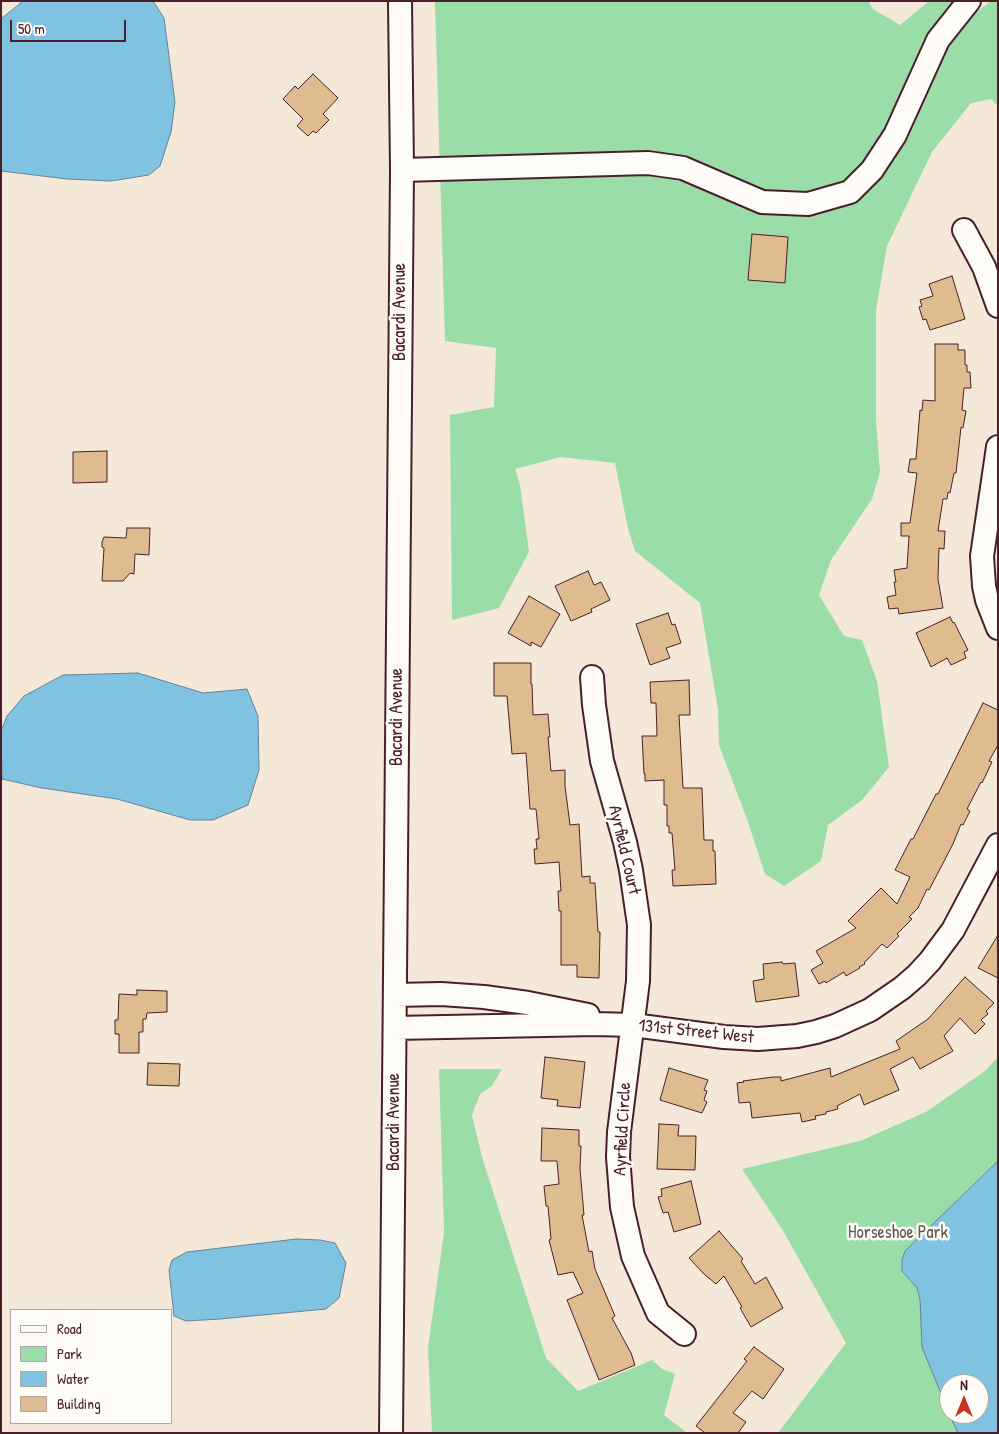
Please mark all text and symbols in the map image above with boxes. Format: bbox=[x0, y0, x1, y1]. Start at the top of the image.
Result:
scale bar bbox=[12, 10, 129, 42]
text: 50 m bbox=[18, 18, 45, 39]
street label: Bacardi Avenue bbox=[389, 263, 411, 361]
street label: Bacardi Avenue bbox=[386, 668, 408, 766]
street label: Ayrfield Court bbox=[603, 803, 645, 897]
street label: 131st Street West bbox=[637, 1015, 755, 1049]
street label: Bacardi Avenue bbox=[383, 1073, 405, 1171]
street label: Ayrfield Circle bbox=[610, 1082, 636, 1176]
park label: Horseshoe Park bbox=[848, 1222, 948, 1244]
legend bbox=[10, 1309, 172, 1424]
text: Road bbox=[57, 1318, 82, 1339]
text: Park bbox=[57, 1343, 82, 1364]
text: Water bbox=[57, 1368, 89, 1389]
north arrow bbox=[939, 1374, 989, 1424]
text: N bbox=[960, 1375, 968, 1394]
text: Building bbox=[57, 1393, 101, 1414]

